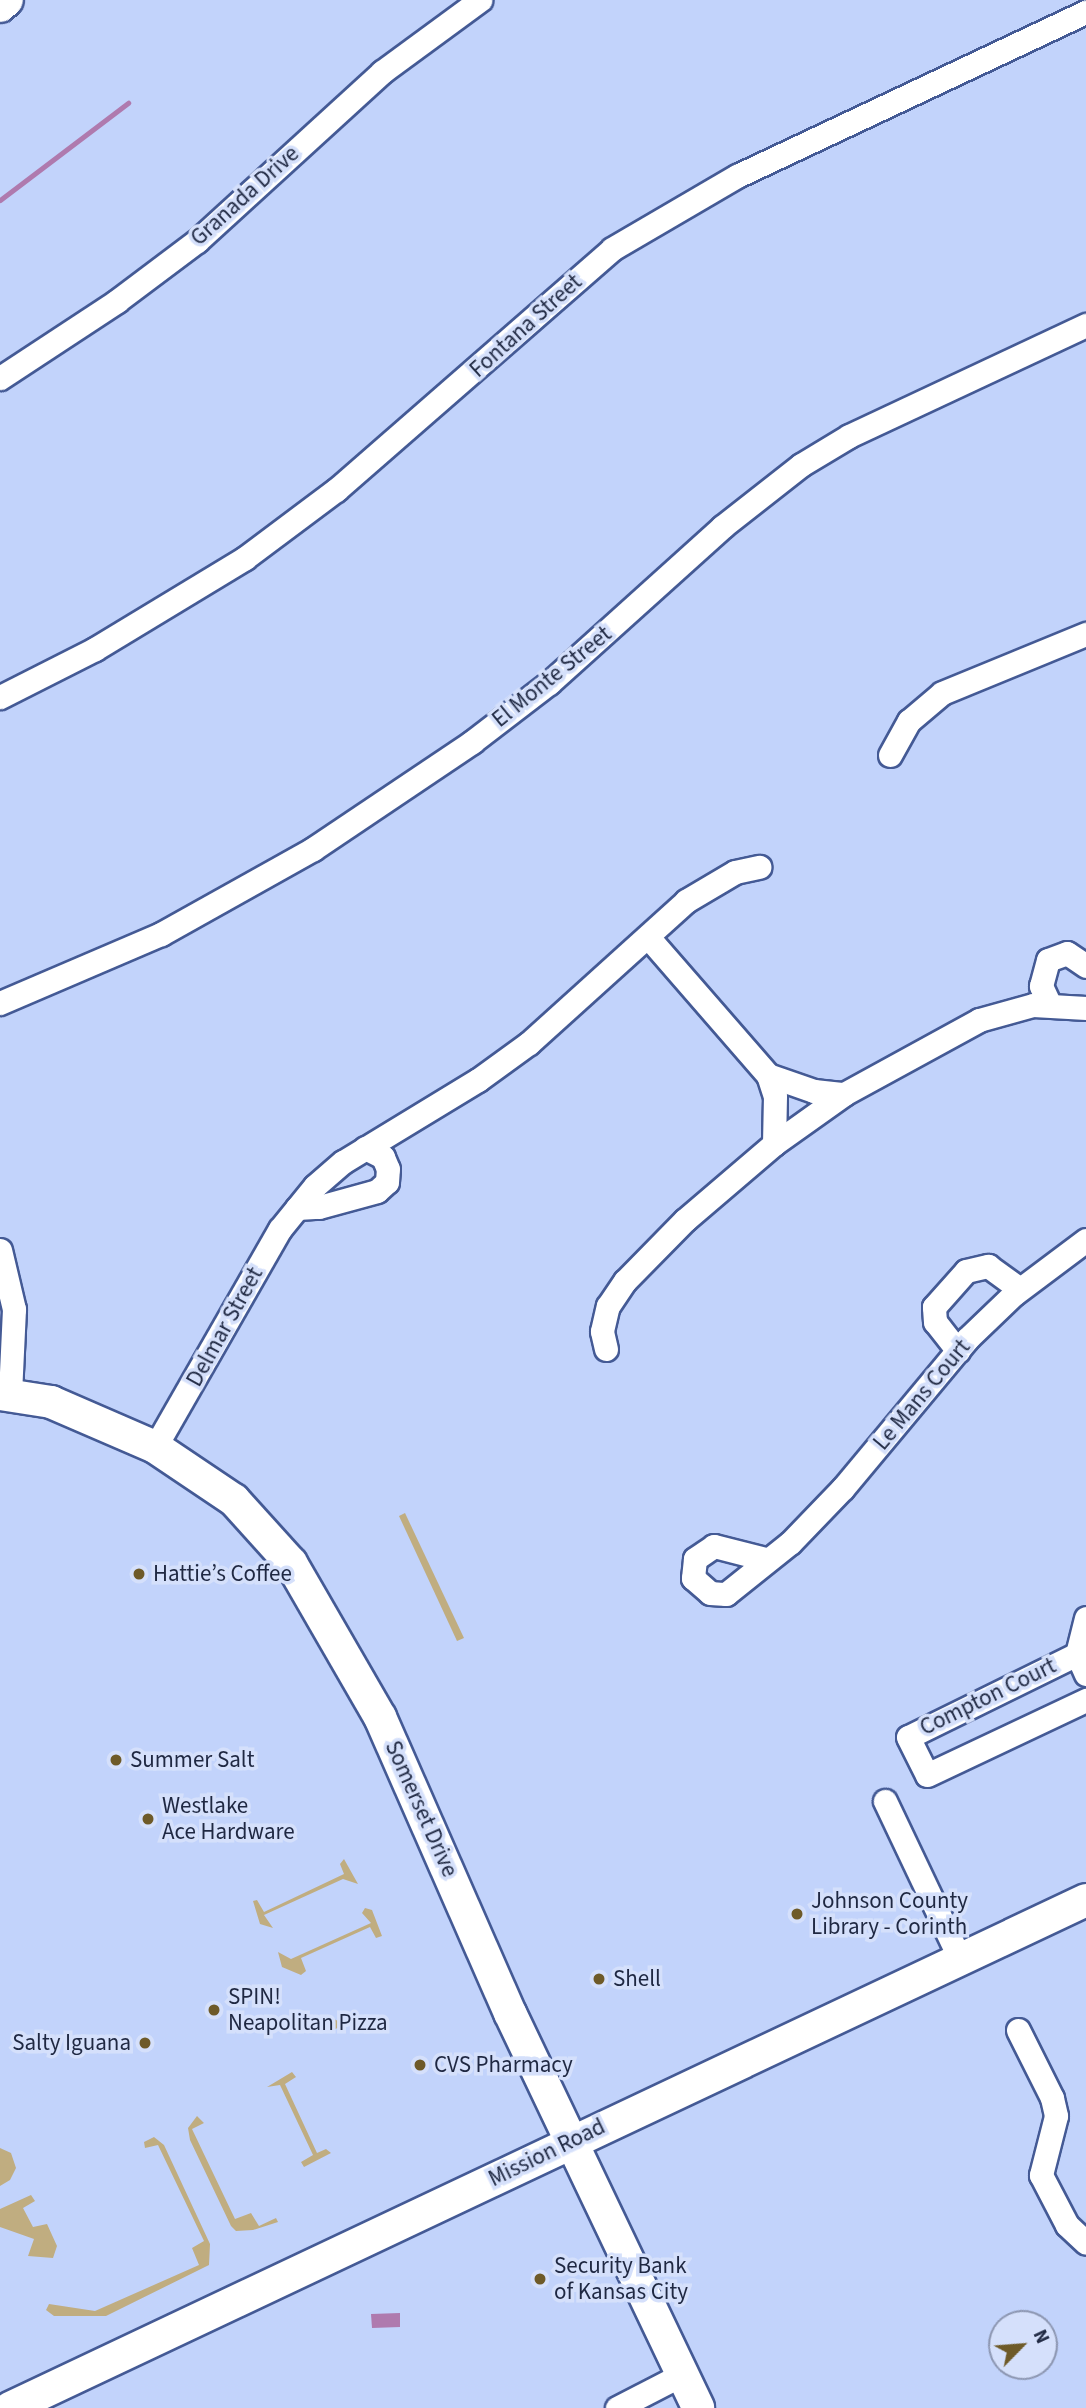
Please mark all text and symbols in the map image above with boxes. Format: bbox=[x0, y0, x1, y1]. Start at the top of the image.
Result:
street label: Granada Drive bbox=[185, 140, 305, 252]
street label: Fontana Street bbox=[464, 268, 588, 384]
street label: El Monte Street bbox=[487, 621, 617, 733]
street label: Delmar Street bbox=[181, 1262, 269, 1392]
street label: Le Mans Court bbox=[868, 1334, 976, 1456]
place label: Hattie’s Coffee bbox=[153, 1560, 292, 1588]
marker: Hattie’s Coffee bbox=[131, 1566, 147, 1582]
street label: Compton Court bbox=[915, 1652, 1061, 1742]
street label: Somerset Drive bbox=[379, 1737, 463, 1881]
place label: Summer Salt bbox=[130, 1746, 254, 1774]
marker: Summer Salt bbox=[108, 1752, 124, 1768]
place label: Westlake Ace Hardware bbox=[162, 1792, 295, 1846]
marker: Westlake Ace Hardware bbox=[140, 1811, 156, 1827]
place label: Johnson County Library - Corinth bbox=[811, 1887, 968, 1941]
marker: Johnson County Library - Corinth bbox=[789, 1906, 805, 1922]
place label: Shell bbox=[613, 1965, 661, 1993]
marker: Shell bbox=[591, 1971, 607, 1987]
place label: SPIN! Neapolitan Pizza bbox=[228, 1983, 388, 2037]
marker: SPIN! Neapolitan Pizza bbox=[206, 2002, 222, 2018]
place label: Salty Iguana bbox=[12, 2029, 131, 2057]
marker: Salty Iguana bbox=[137, 2035, 153, 2051]
place label: CVS Pharmacy bbox=[434, 2051, 573, 2079]
marker: CVS Pharmacy bbox=[412, 2057, 428, 2073]
street label: Mission Road bbox=[484, 2113, 610, 2193]
place label: Security Bank of Kansas City bbox=[554, 2252, 688, 2306]
marker: Security Bank of Kansas City bbox=[532, 2271, 548, 2287]
north arrow bbox=[988, 2310, 1058, 2380]
text: N bbox=[1026, 2325, 1056, 2348]

